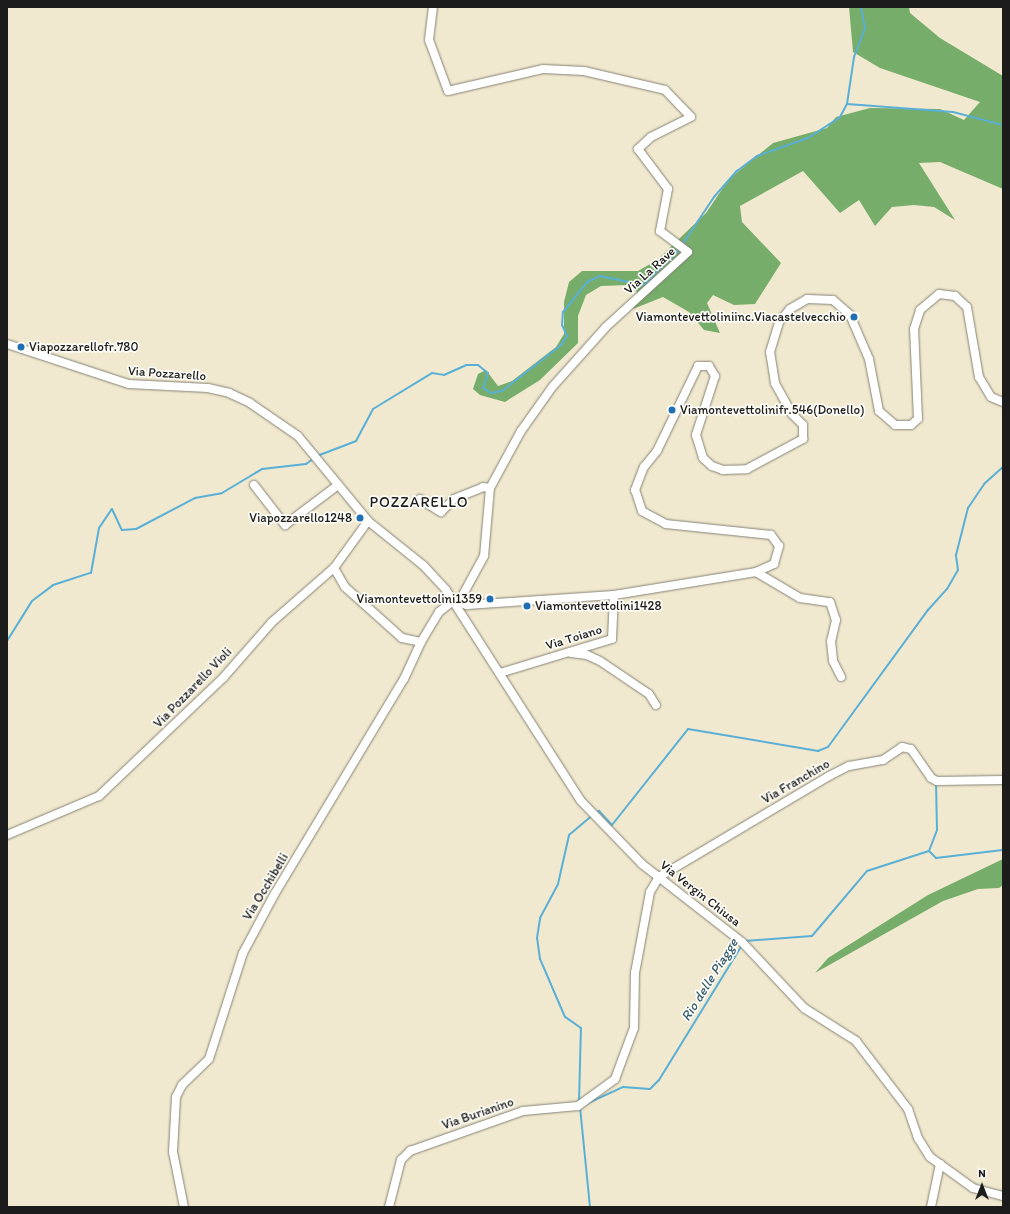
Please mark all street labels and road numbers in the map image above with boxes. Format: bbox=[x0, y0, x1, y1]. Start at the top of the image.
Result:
street label: Via La Rave bbox=[621, 244, 679, 298]
street label: Via Pozzarello bbox=[128, 364, 206, 384]
street label: Via Toiano bbox=[544, 622, 604, 654]
street label: Via Pozzarello Violi bbox=[151, 645, 235, 731]
street label: Via Franchino bbox=[759, 756, 833, 808]
street label: Via Occhibelli bbox=[240, 851, 292, 923]
street label: Via Vergin Chiusa bbox=[657, 858, 743, 930]
street label: Via Burianino bbox=[440, 1094, 516, 1134]

